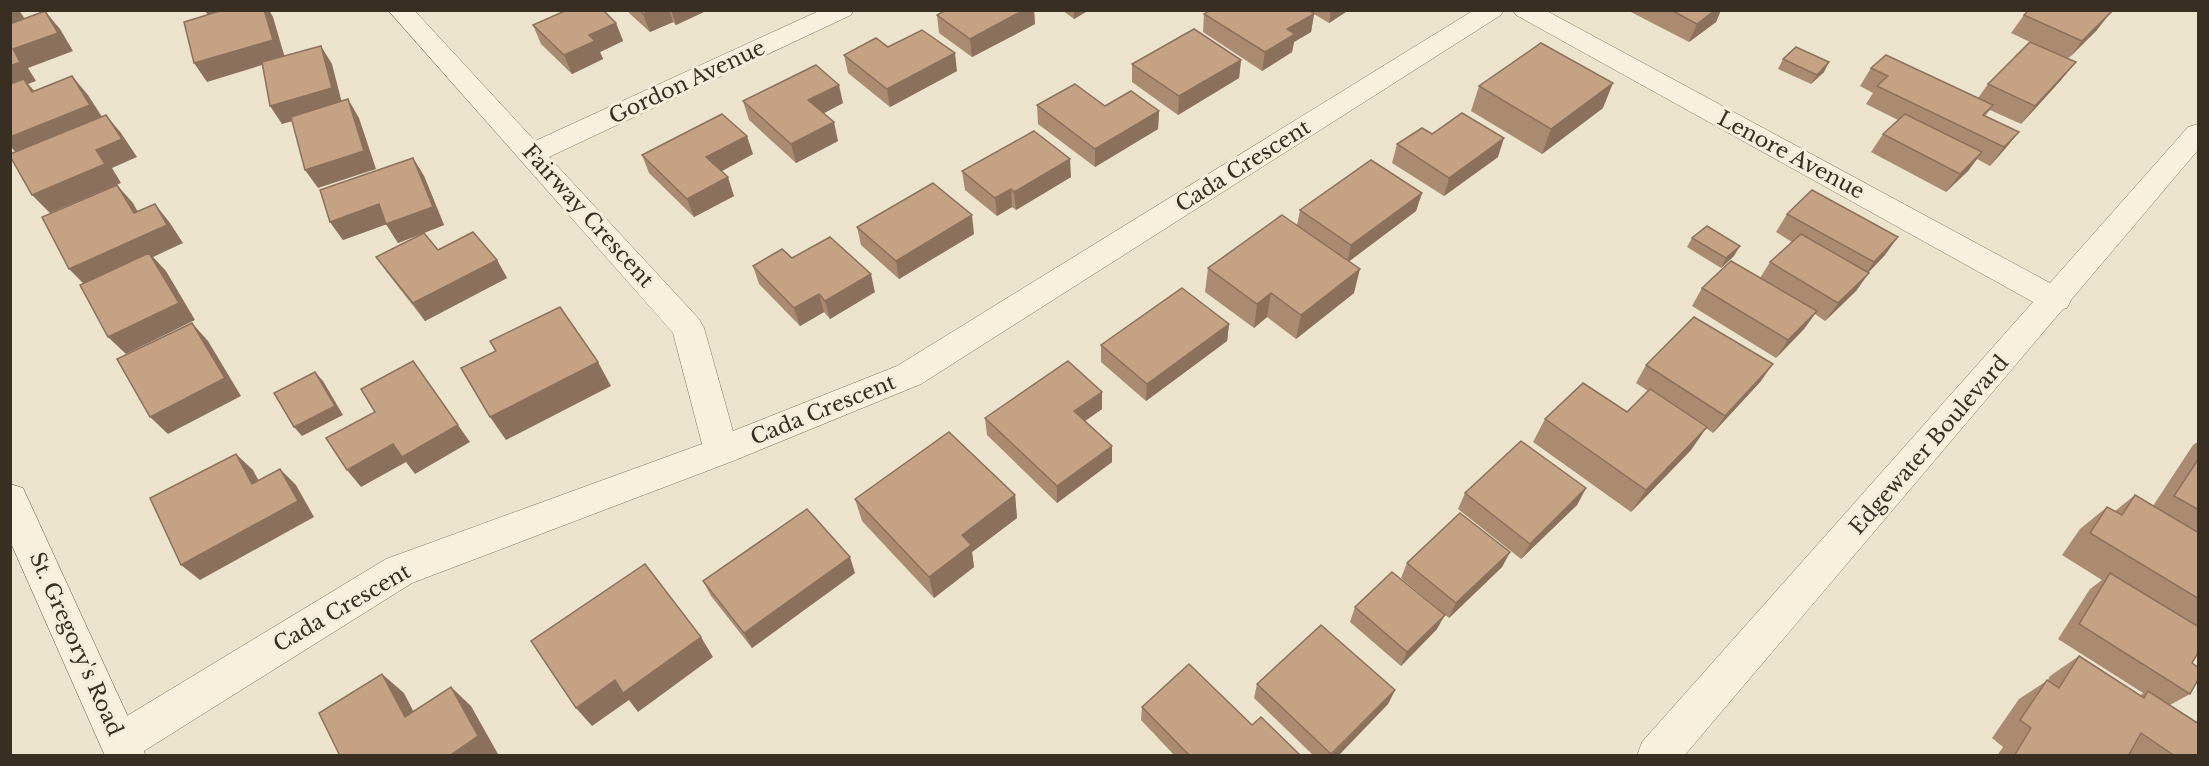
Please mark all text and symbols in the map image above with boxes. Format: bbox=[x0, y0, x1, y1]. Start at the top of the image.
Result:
street label: Gordon Avenue bbox=[605, 34, 769, 130]
street label: Lenore Avenue bbox=[1713, 105, 1869, 205]
street label: Cada Crescent bbox=[1171, 114, 1315, 218]
street label: Fairway Crescent bbox=[517, 139, 659, 293]
street label: Edgewater Boulevard bbox=[1844, 350, 2014, 540]
street label: Cada Crescent bbox=[747, 369, 899, 451]
street label: St. Gregory's Road bbox=[24, 548, 128, 740]
street label: Cada Crescent bbox=[269, 558, 415, 658]

